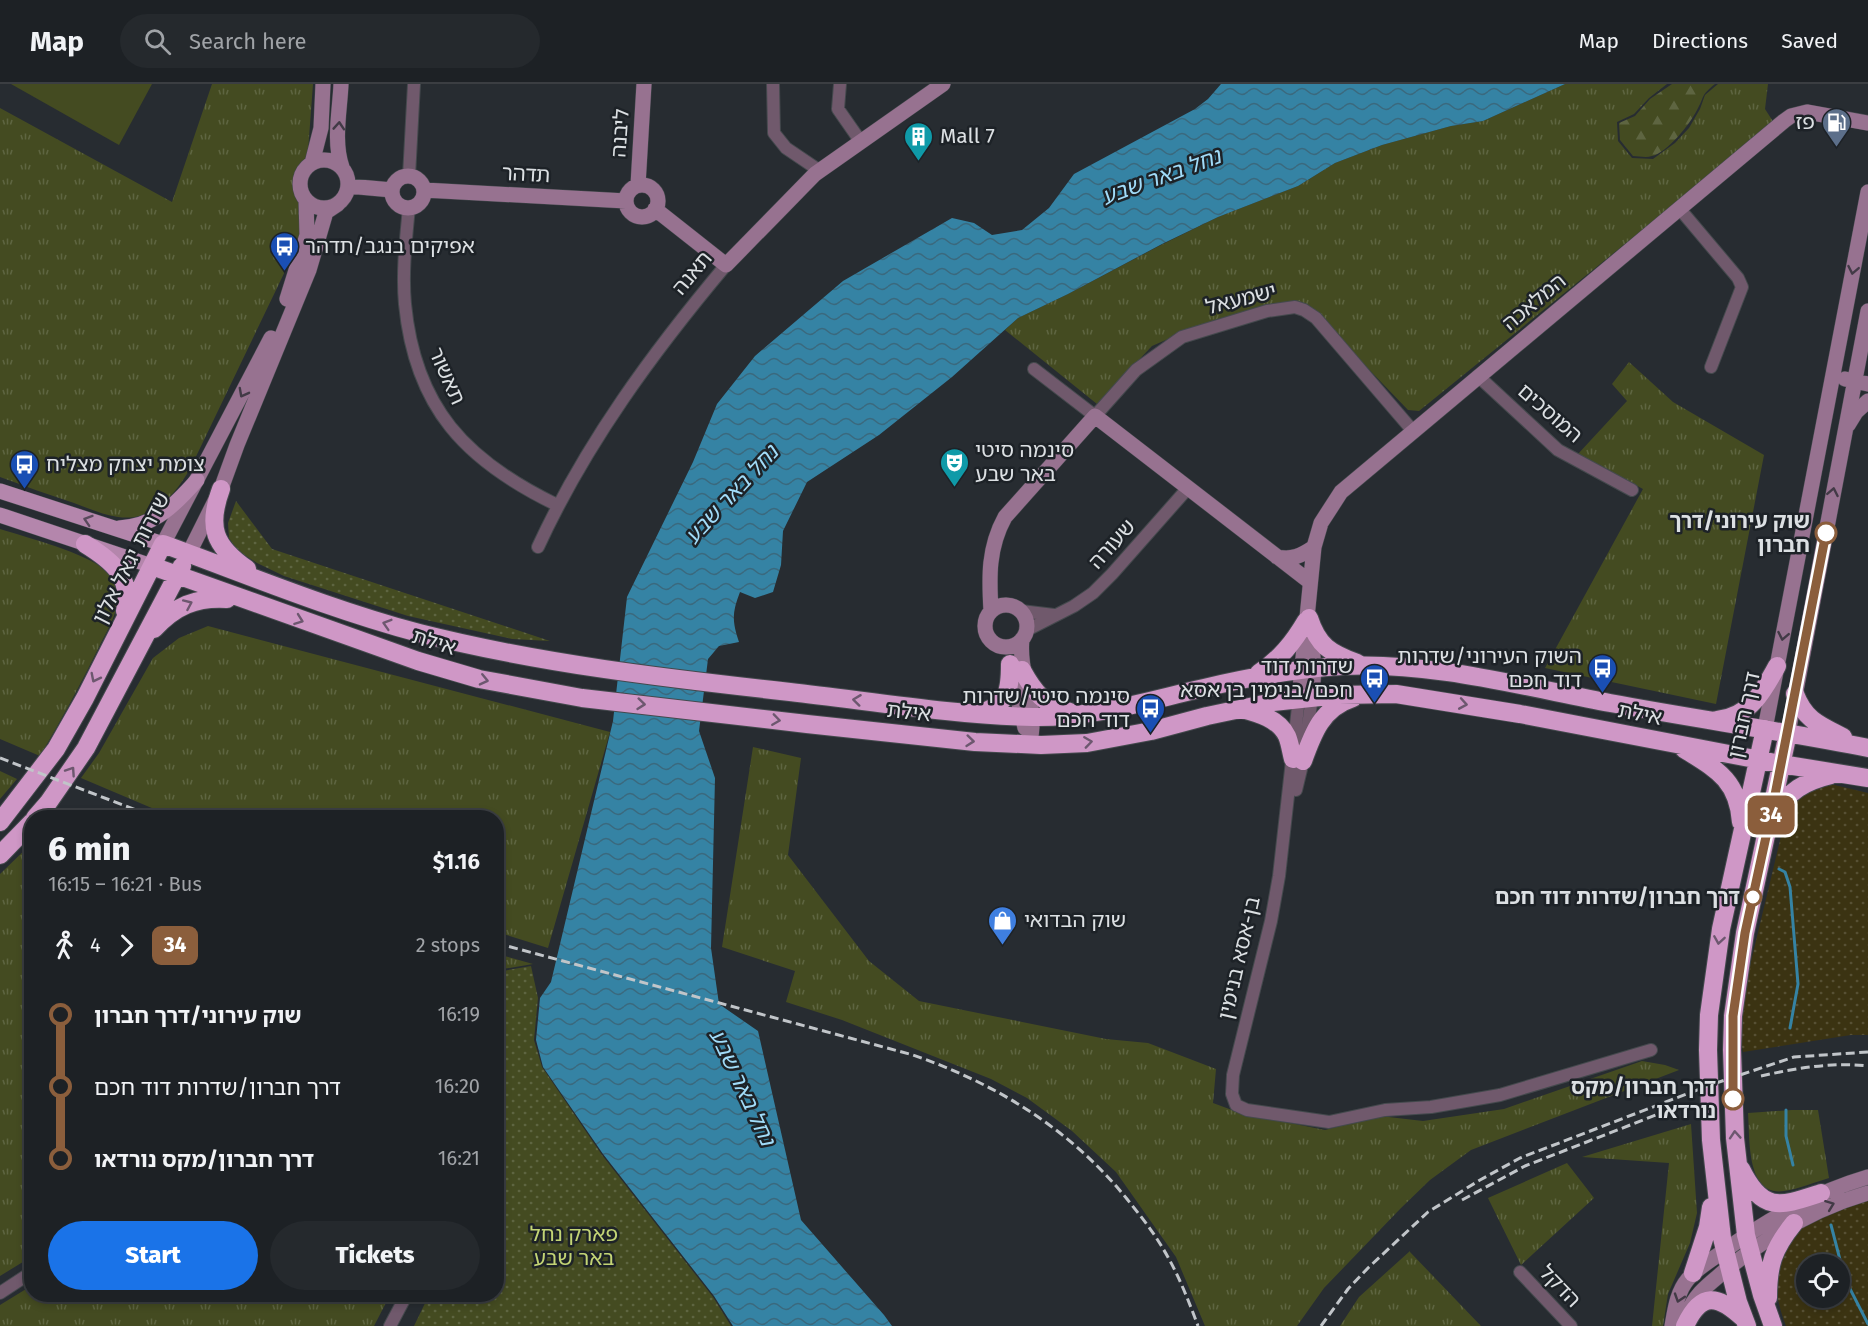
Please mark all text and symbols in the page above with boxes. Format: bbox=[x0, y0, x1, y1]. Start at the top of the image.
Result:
search box bbox=[120, 14, 540, 68]
text: Map bbox=[30, 25, 84, 58]
icon: search bbox=[141, 25, 174, 58]
text: Search here bbox=[189, 28, 307, 55]
text: Map bbox=[1579, 28, 1619, 54]
text: Directions bbox=[1652, 28, 1748, 54]
text: Saved bbox=[1781, 28, 1838, 54]
fuel station icon: פז bbox=[1820, 106, 1852, 148]
street label: ליבנה bbox=[605, 108, 635, 158]
place label: פז bbox=[1795, 109, 1815, 135]
building icon: Mall 7 bbox=[903, 120, 935, 162]
one-way arrow bbox=[332, 121, 345, 130]
place label: Mall 7 bbox=[940, 123, 995, 149]
water label: נחל באר שבע bbox=[1098, 142, 1226, 211]
street label: תדהר bbox=[501, 160, 551, 188]
bus stop icon: אפיקים בנגב/תדהר bbox=[268, 230, 300, 272]
place label: אפיקים בנגב/תדהר bbox=[305, 233, 475, 259]
street label: תאנה bbox=[666, 246, 718, 300]
one-way arrow bbox=[1847, 265, 1860, 275]
street label: המלאכה bbox=[1497, 268, 1571, 336]
street label: ישמעאל bbox=[1203, 278, 1279, 320]
street label: תאשור bbox=[423, 343, 471, 409]
street label: המוסכים bbox=[1512, 378, 1588, 448]
one-way arrow bbox=[239, 386, 250, 397]
place label: סינמה סיטי באר שבע bbox=[975, 437, 1074, 487]
water label: נחל באר שבע bbox=[679, 438, 785, 549]
theatre icon: סינמה סיטי באר שבע bbox=[938, 446, 970, 488]
bus stop icon: צומת יצחק מצליח bbox=[9, 448, 41, 490]
place label: צומת יצחק מצליח bbox=[46, 451, 205, 477]
one-way arrow bbox=[1826, 487, 1839, 497]
street label: שדרות יגאל אלון bbox=[87, 488, 175, 628]
place label: שוק עירוני/דרך חברון bbox=[1669, 508, 1810, 558]
street label: שעורה bbox=[1083, 514, 1141, 574]
one-way arrow bbox=[83, 515, 94, 527]
marker: שוק עירוני/דרך חברון bbox=[1815, 522, 1837, 544]
one-way arrow bbox=[182, 600, 193, 612]
one-way arrow bbox=[293, 612, 304, 625]
one-way arrow bbox=[382, 619, 393, 631]
street label: אילת bbox=[409, 623, 459, 661]
one-way arrow bbox=[1777, 630, 1790, 640]
place label: השוק העירוני/שדרות דוד חכם bbox=[1397, 643, 1582, 693]
bus stop icon: השוק העירוני/שדרות דוד חכם bbox=[1587, 652, 1619, 694]
place label: שדרות דוד חכם/בנימין בן אסא bbox=[1180, 653, 1353, 703]
bus stop icon: שדרות דוד חכם/בנימין בן אסא bbox=[1358, 662, 1390, 704]
street label: דרך חברון bbox=[1722, 669, 1766, 761]
one-way arrow bbox=[91, 672, 102, 682]
one-way arrow bbox=[479, 672, 489, 685]
place label: סינמה סיטי/שדרות דוד חכם bbox=[962, 683, 1130, 733]
bus stop icon: סינמה סיטי/שדרות דוד חכם bbox=[1135, 692, 1167, 734]
one-way arrow bbox=[853, 694, 862, 707]
one-way arrow bbox=[636, 697, 645, 710]
street label: אילת bbox=[886, 697, 932, 727]
street label: אילת bbox=[1616, 697, 1664, 731]
one-way arrow bbox=[1459, 698, 1468, 710]
one-way arrow bbox=[771, 714, 780, 726]
one-way arrow bbox=[965, 734, 974, 747]
one-way arrow bbox=[1084, 737, 1093, 749]
one-way arrow bbox=[64, 767, 75, 778]
line badge: 34 bbox=[1744, 796, 1798, 834]
text: 34 bbox=[1760, 802, 1782, 828]
text: 6 min bbox=[48, 829, 130, 869]
text: $1.16 bbox=[433, 848, 480, 875]
text: 16:15 – 16:21 · Bus bbox=[48, 872, 202, 896]
place label: דרך חברון/שדרות דוד חכם bbox=[1495, 884, 1740, 910]
marker: דרך חברון/שדרות דוד חכם bbox=[1744, 888, 1762, 906]
street label: בן-אסא בנימין bbox=[1212, 894, 1266, 1022]
shop icon: שוק הבדואי bbox=[987, 904, 1019, 946]
place label: שוק הבדואי bbox=[1024, 907, 1126, 933]
icon: walk bbox=[48, 929, 81, 962]
icon: forward bbox=[110, 929, 143, 962]
text: 34 bbox=[164, 932, 186, 958]
text: 4 bbox=[90, 933, 101, 957]
text: 2 stops bbox=[416, 933, 480, 957]
one-way arrow bbox=[1713, 935, 1726, 945]
text: שוק עירוני/דרך חברון bbox=[94, 1002, 302, 1029]
text: 16:19 bbox=[438, 1002, 480, 1026]
water label: נחל באר שבע bbox=[704, 1025, 782, 1151]
text: דרך חברון/שדרות דוד חכם bbox=[94, 1074, 341, 1101]
text: 16:20 bbox=[435, 1074, 480, 1098]
place label: דרך חברון/מקס נורדאו bbox=[1571, 1074, 1716, 1124]
marker: דרך חברון/מקס נורדאו bbox=[1722, 1088, 1744, 1110]
one-way arrow bbox=[1729, 1131, 1742, 1140]
text: דרך חברון/מקס נורדאו bbox=[94, 1146, 314, 1173]
text: 16:21 bbox=[438, 1146, 480, 1170]
one-way arrow bbox=[1824, 1200, 1835, 1213]
button: Start bbox=[48, 1221, 258, 1290]
button: Tickets bbox=[270, 1221, 480, 1290]
park label: פארק נחל באר שבע bbox=[530, 1221, 618, 1271]
map controls bbox=[1796, 1254, 1850, 1308]
button: locate bbox=[1796, 1254, 1850, 1308]
street label: הדקל bbox=[1534, 1259, 1586, 1313]
one-way arrow bbox=[1673, 1292, 1686, 1303]

